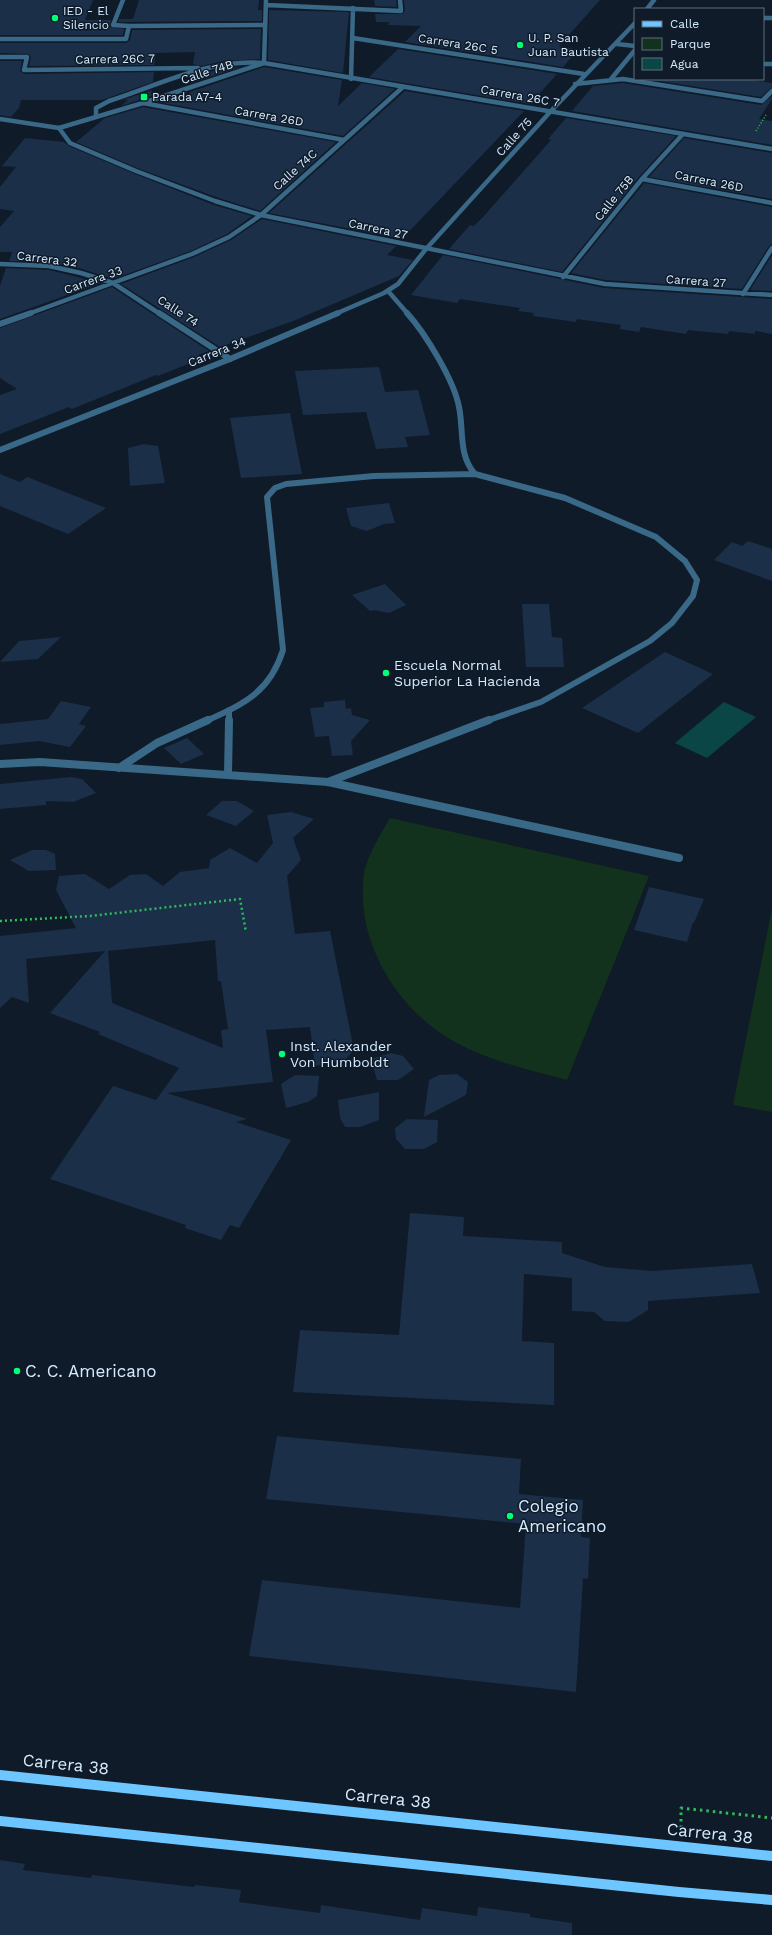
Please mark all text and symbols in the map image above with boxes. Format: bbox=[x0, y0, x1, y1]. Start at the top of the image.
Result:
place label: IED - El Silencio bbox=[63, 4, 109, 32]
legend bbox=[634, 8, 764, 80]
marker: IED - El Silencio bbox=[50, 13, 60, 23]
text: Calle bbox=[670, 17, 699, 31]
street label: Carrera 26C 5 bbox=[417, 31, 499, 57]
place label: U. P. San Juan Bautista bbox=[528, 31, 609, 59]
text: Parque bbox=[670, 37, 711, 51]
marker: U. P. San Juan Bautista bbox=[515, 40, 525, 50]
street label: Carrera 26C 7 bbox=[75, 51, 155, 67]
street label: Calle 74B bbox=[179, 57, 235, 87]
text: Agua bbox=[670, 57, 699, 71]
street label: Carrera 26C 7 bbox=[480, 82, 561, 110]
place label: Parada A7-4 bbox=[152, 90, 222, 104]
marker: Parada A7-4 bbox=[139, 92, 149, 102]
street label: Carrera 26D bbox=[233, 103, 305, 129]
street label: Calle 75 bbox=[493, 115, 535, 159]
street label: Calle 74C bbox=[270, 147, 320, 193]
street label: Carrera 26D bbox=[673, 167, 745, 195]
street label: Calle 75B bbox=[591, 172, 637, 224]
street label: Carrera 27 bbox=[347, 216, 409, 242]
street label: Carrera 32 bbox=[16, 248, 78, 270]
street label: Carrera 33 bbox=[62, 263, 124, 297]
street label: Carrera 27 bbox=[665, 272, 727, 290]
street label: Calle 74 bbox=[155, 293, 201, 329]
street label: Carrera 34 bbox=[186, 334, 248, 370]
place label: Escuela Normal Superior La Hacienda bbox=[394, 657, 540, 689]
marker: Escuela Normal Superior La Hacienda bbox=[381, 668, 391, 678]
place label: Inst. Alexander Von Humboldt bbox=[290, 1038, 392, 1070]
marker: Inst. Alexander Von Humboldt bbox=[277, 1049, 287, 1059]
place label: C. C. Americano bbox=[25, 1361, 157, 1381]
marker: C. C. Americano bbox=[12, 1366, 22, 1376]
place label: Colegio Americano bbox=[518, 1496, 607, 1536]
marker: Colegio Americano bbox=[505, 1511, 515, 1521]
street label: Carrera 38 bbox=[22, 1750, 110, 1778]
street label: Carrera 38 bbox=[344, 1784, 432, 1812]
street label: Carrera 38 bbox=[666, 1819, 754, 1847]

